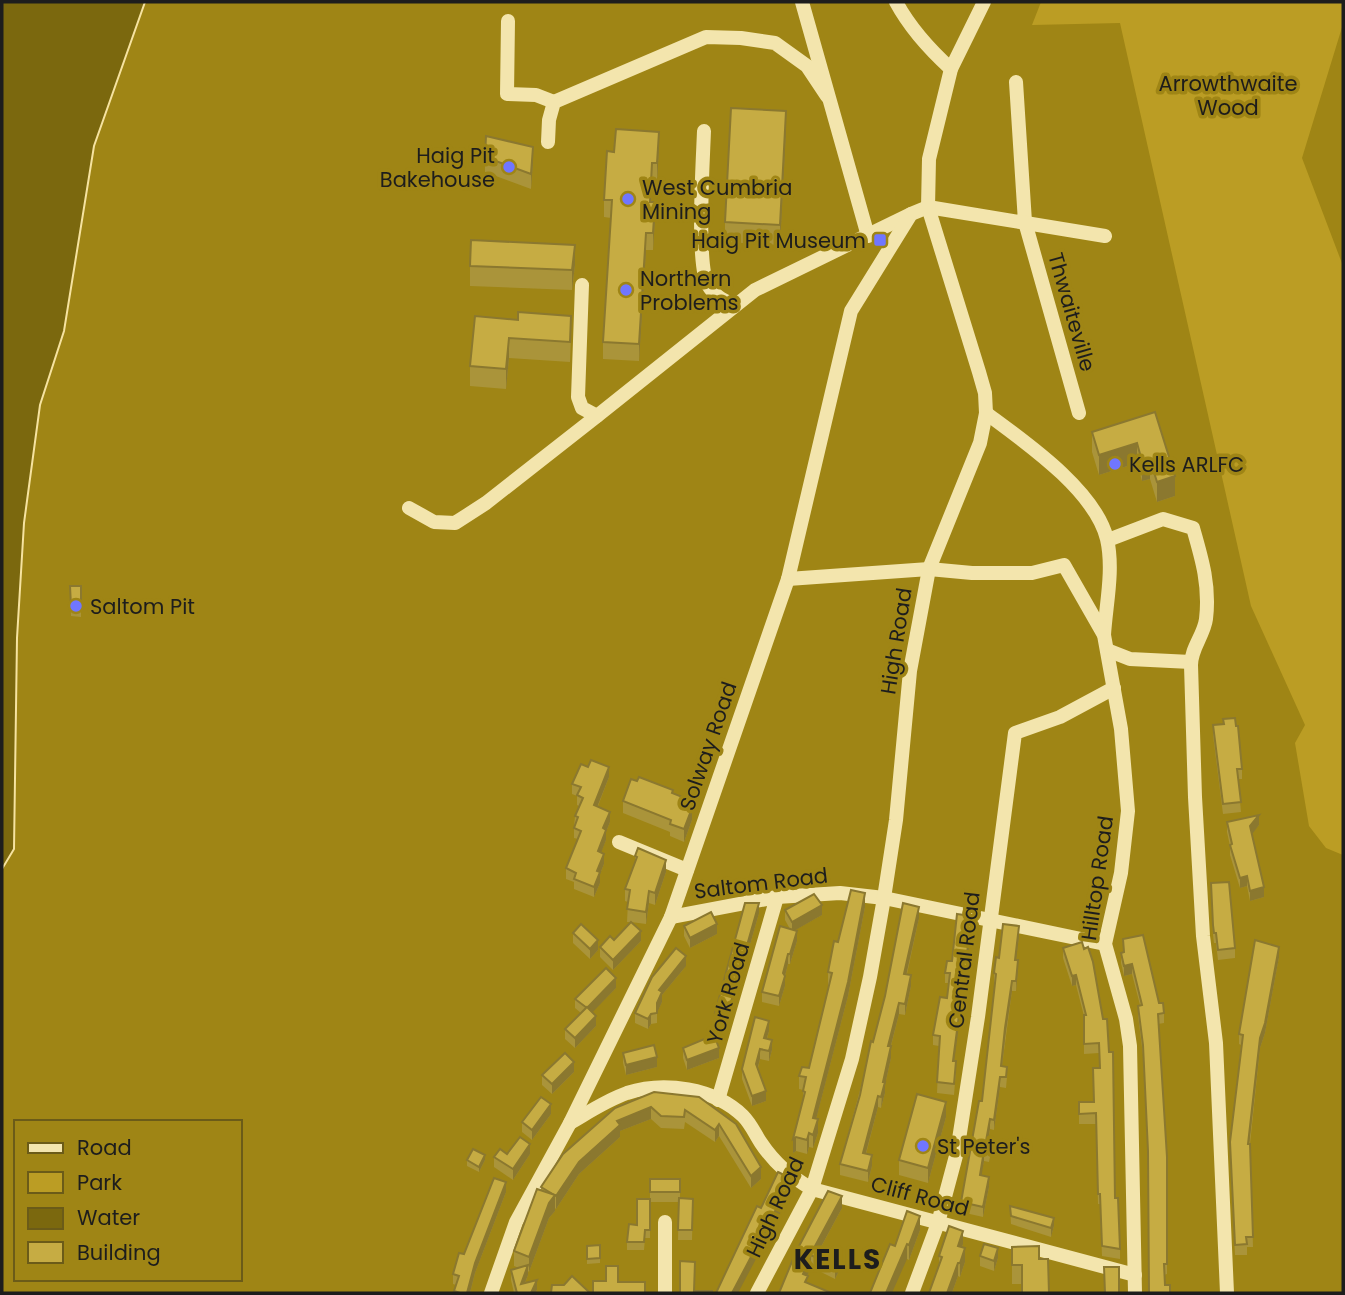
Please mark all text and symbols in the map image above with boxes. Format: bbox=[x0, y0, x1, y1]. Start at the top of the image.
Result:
park label: Arrowthwaite Wood bbox=[1159, 69, 1297, 122]
place label: Haig Pit Bakehouse bbox=[380, 141, 495, 194]
marker: Haig Pit Bakehouse bbox=[501, 159, 517, 175]
place label: West Cumbria Mining bbox=[642, 173, 792, 226]
marker: West Cumbria Mining bbox=[620, 191, 636, 207]
place label: Haig Pit Museum bbox=[691, 226, 866, 255]
marker: Haig Pit Museum bbox=[872, 232, 888, 248]
street label: Thwaiteville bbox=[1041, 249, 1103, 375]
place label: Northern Problems bbox=[640, 264, 738, 317]
marker: Northern Problems bbox=[618, 282, 634, 298]
place label: Kells ARLFC bbox=[1129, 450, 1244, 479]
marker: Kells ARLFC bbox=[1107, 456, 1123, 472]
street label: High Road bbox=[873, 586, 919, 696]
place label: Saltom Pit bbox=[90, 592, 195, 621]
marker: Saltom Pit bbox=[68, 598, 84, 614]
street label: Solway Road bbox=[672, 678, 744, 814]
street label: Hilltop Road bbox=[1074, 814, 1120, 942]
street label: Saltom Road bbox=[692, 860, 830, 906]
street label: Central Road bbox=[941, 890, 987, 1030]
street label: York Road bbox=[700, 939, 756, 1047]
legend bbox=[14, 1120, 242, 1281]
place label: St Peter's bbox=[937, 1132, 1031, 1161]
text: Road bbox=[77, 1133, 132, 1162]
marker: St Peter's bbox=[915, 1138, 931, 1154]
street label: High Road bbox=[739, 1152, 811, 1262]
text: Park bbox=[77, 1168, 122, 1197]
street label: Cliff Road bbox=[868, 1169, 972, 1223]
text: Water bbox=[77, 1203, 140, 1232]
text: Building bbox=[77, 1238, 161, 1267]
district label: KELLS bbox=[794, 1240, 882, 1279]

